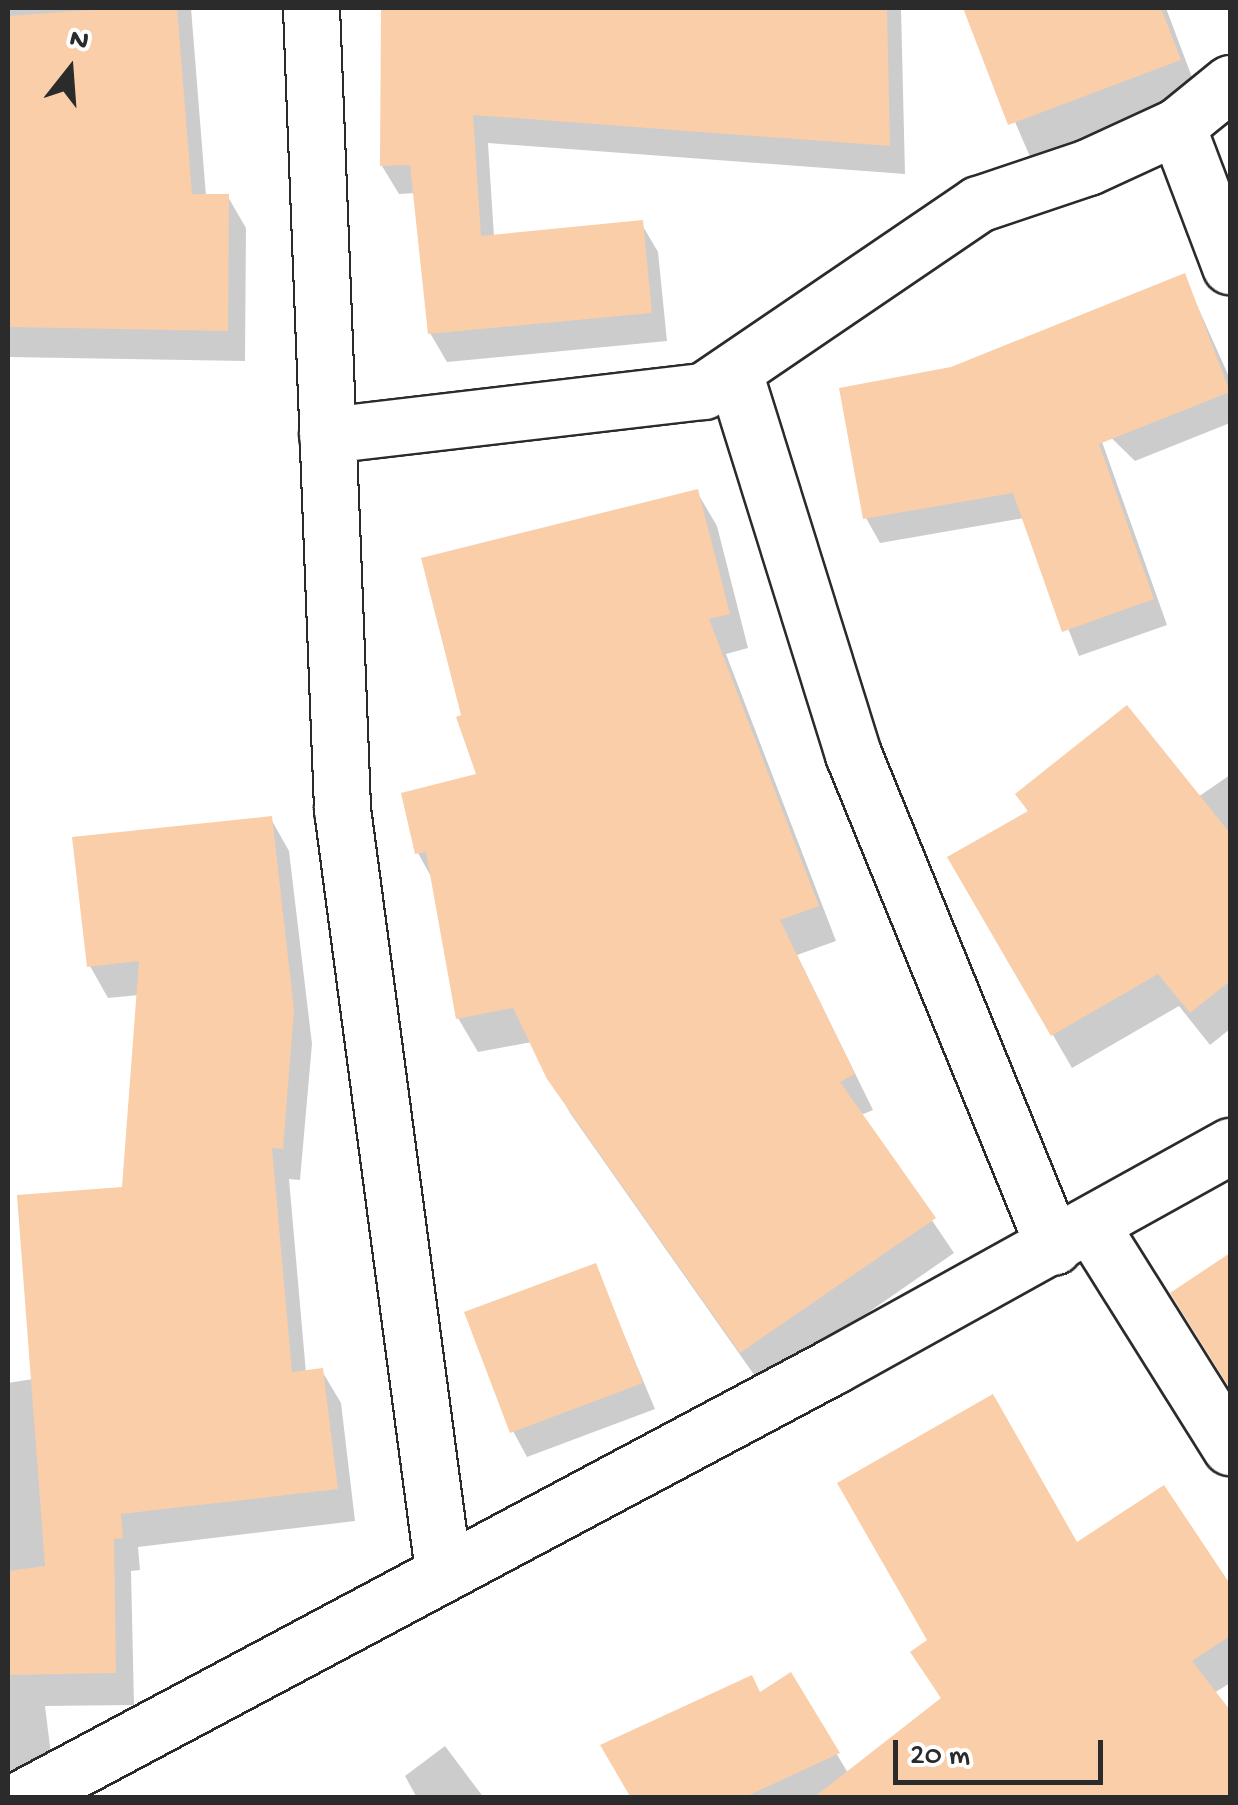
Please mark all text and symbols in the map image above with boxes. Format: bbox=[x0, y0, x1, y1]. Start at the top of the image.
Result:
north arrow bbox=[20, 20, 120, 120]
text: N bbox=[65, 22, 92, 59]
scale bar bbox=[898, 1720, 1108, 1782]
text: 20 m bbox=[910, 1740, 970, 1775]

